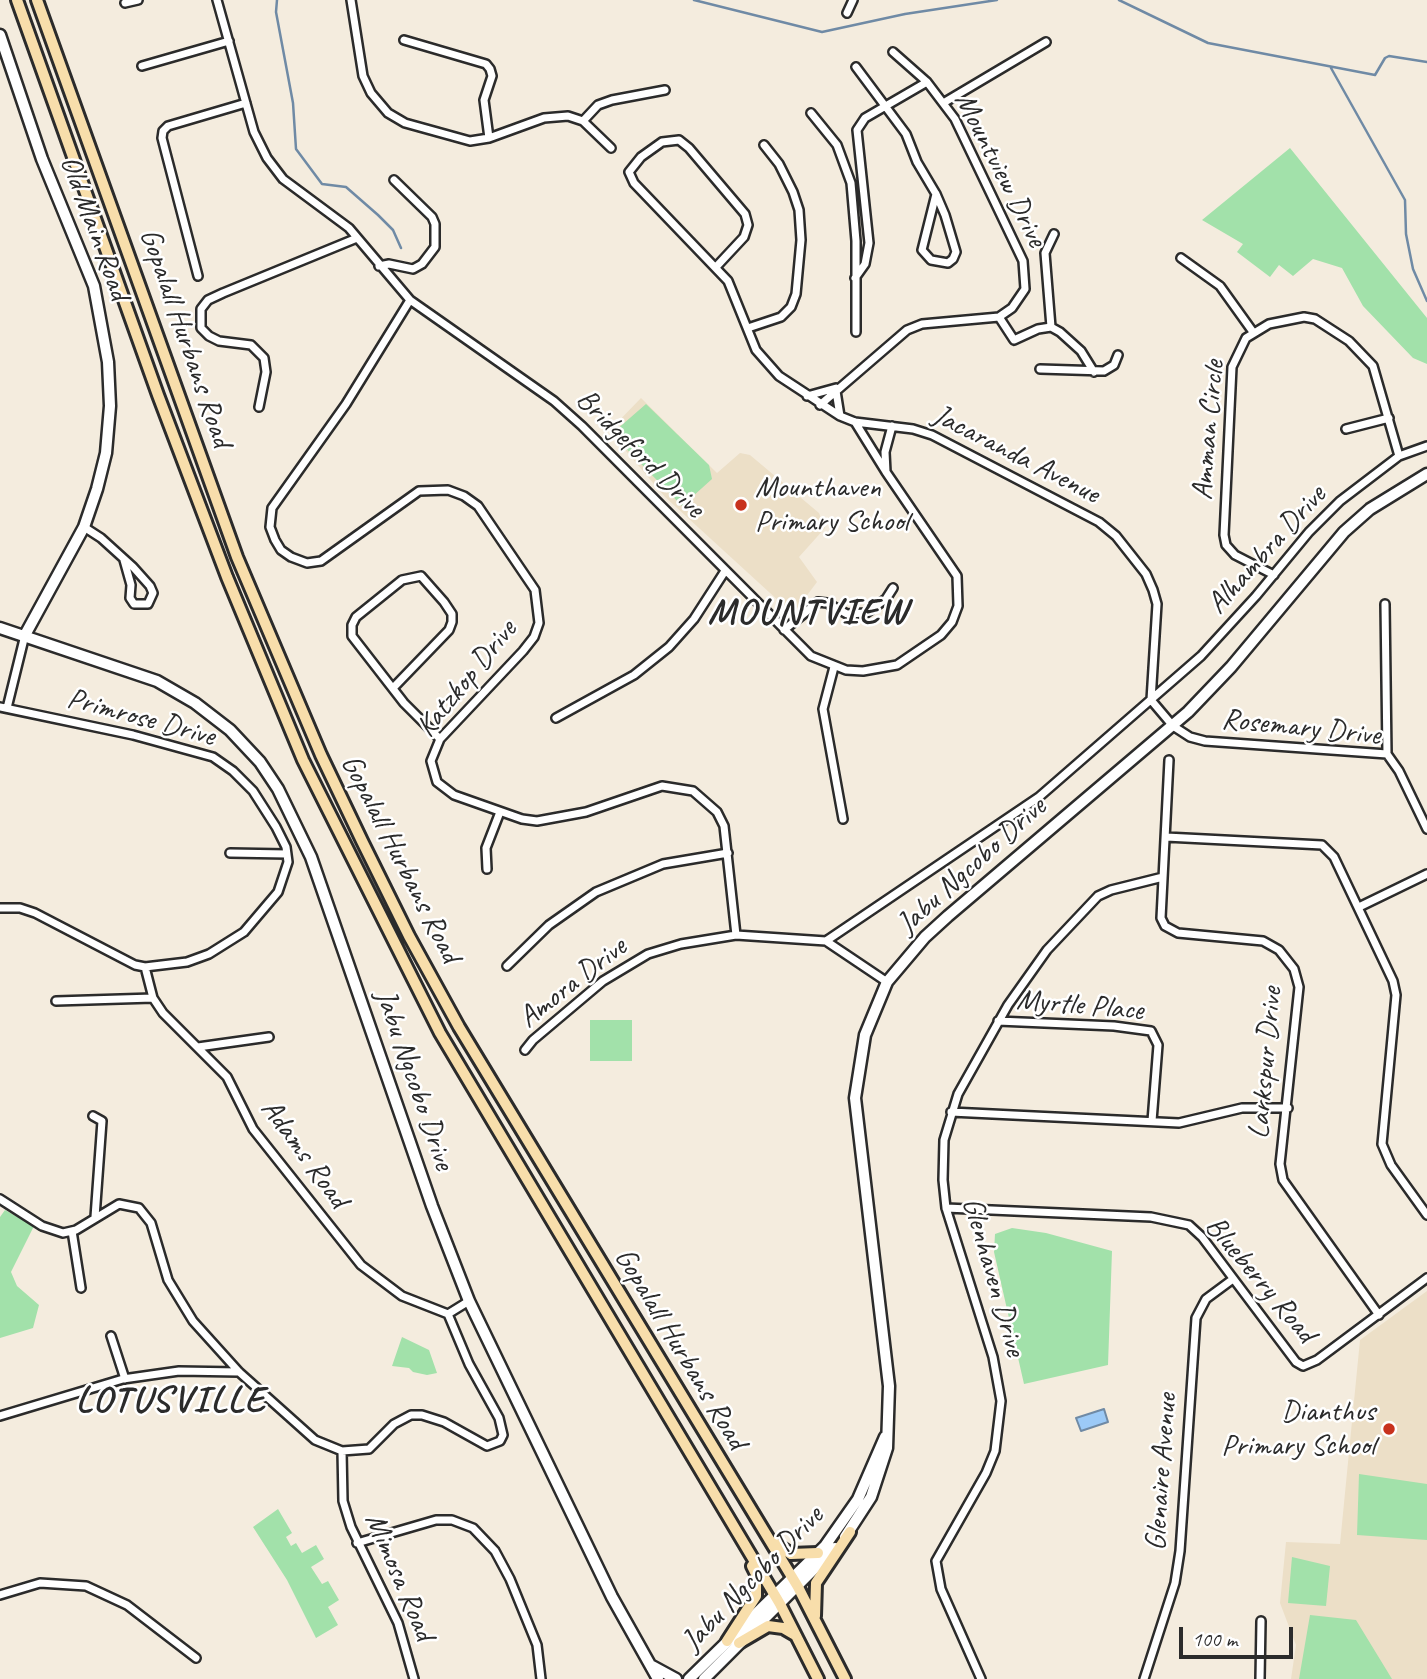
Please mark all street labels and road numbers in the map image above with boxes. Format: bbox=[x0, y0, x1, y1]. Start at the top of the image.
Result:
street label: Mountview Drive bbox=[946, 87, 1054, 253]
street label: Old Main Road bbox=[51, 151, 137, 305]
street label: Gopalall Hurbans Road bbox=[131, 224, 239, 452]
street label: Amman Circle bbox=[1185, 359, 1233, 501]
street label: Bridgeford Drive bbox=[568, 382, 712, 526]
street label: Jacaranda Avenue bbox=[927, 398, 1105, 512]
street label: Alhambra Drive bbox=[1200, 478, 1334, 622]
street label: Katzkop Drive bbox=[409, 613, 525, 745]
street label: Primrose Drive bbox=[63, 681, 219, 755]
street label: Rosemary Drive bbox=[1220, 702, 1382, 754]
street label: Gopalall Hurbans Road bbox=[332, 749, 468, 969]
street label: Jabu Ngcobo Drive bbox=[890, 790, 1054, 942]
street label: Amora Drive bbox=[512, 930, 634, 1036]
street label: Myrtle Place bbox=[1015, 983, 1145, 1029]
street label: Jabu Ngcobo Drive bbox=[366, 985, 462, 1175]
street label: Larkspur Drive bbox=[1241, 986, 1291, 1140]
street label: Adams Road bbox=[252, 1092, 356, 1216]
street label: Glenhaven Drive bbox=[953, 1194, 1033, 1360]
street label: Blueberry Road bbox=[1197, 1209, 1323, 1351]
street label: Gopalall Hurbans Road bbox=[606, 1242, 754, 1456]
street label: Glenaire Avenue bbox=[1139, 1392, 1185, 1552]
street label: Jabu Ngcobo Drive bbox=[675, 1499, 831, 1659]
street label: Mimosa Road bbox=[356, 1508, 442, 1646]

